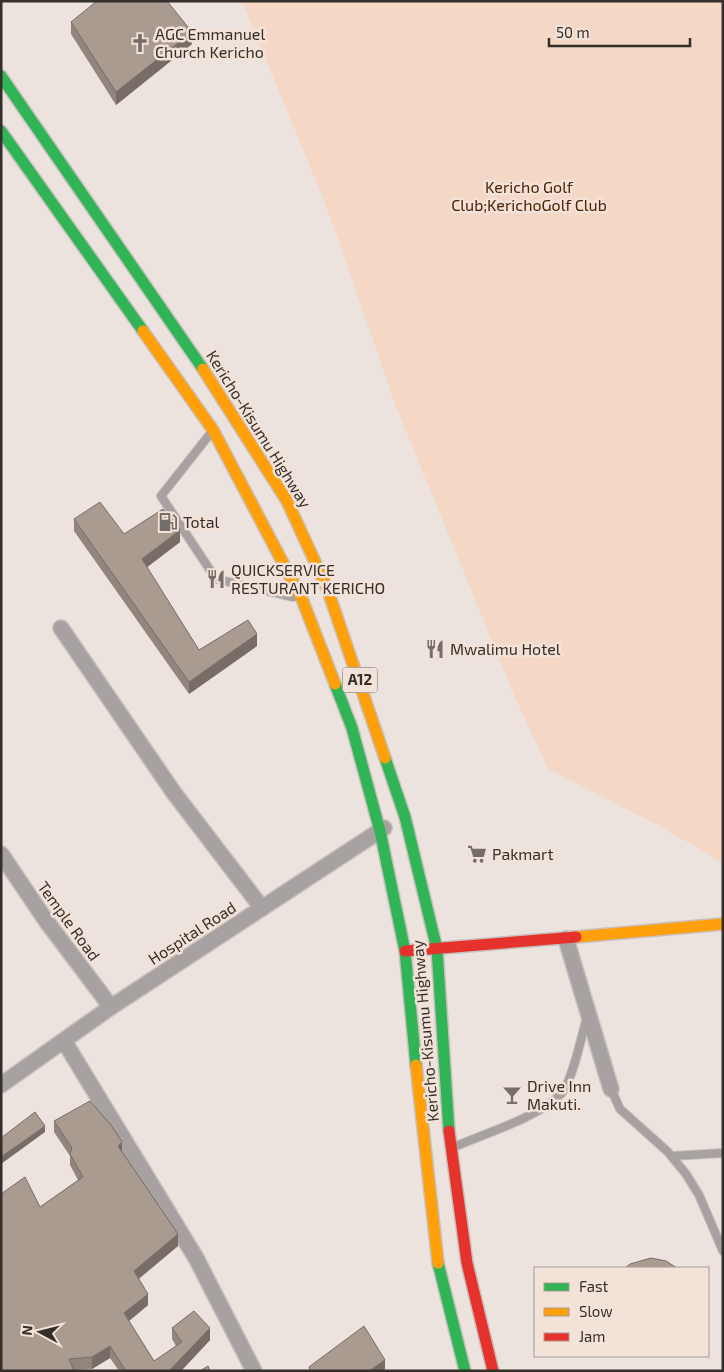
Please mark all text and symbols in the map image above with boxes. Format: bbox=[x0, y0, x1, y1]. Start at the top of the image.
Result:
scale bar bbox=[549, 15, 690, 47]
text: 50 m bbox=[556, 23, 590, 41]
place label: AGC Emmanuel Church Kericho bbox=[155, 24, 265, 61]
church icon: AGC Emmanuel Church Kericho bbox=[129, 32, 151, 54]
park label: Kericho Golf Club;KerichoGolf Club bbox=[451, 177, 607, 214]
street label: Kericho-Kisumu Highway bbox=[203, 346, 316, 512]
fuel station icon: Total bbox=[157, 511, 179, 533]
place label: Total bbox=[183, 512, 219, 531]
place label: QUICKSERVICE RESTURANT KERICHO bbox=[231, 560, 385, 597]
restaurant icon: QUICKSERVICE RESTURANT KERICHO bbox=[205, 568, 227, 590]
restaurant icon: Mwalimu Hotel bbox=[424, 638, 446, 660]
place label: Mwalimu Hotel bbox=[450, 639, 561, 658]
road number: A12 bbox=[342, 668, 378, 692]
supermarket icon: Pakmart bbox=[466, 843, 488, 865]
place label: Pakmart bbox=[492, 844, 554, 863]
street label: Temple Road bbox=[34, 877, 104, 964]
street label: Hospital Road bbox=[144, 897, 239, 968]
street label: Kericho-Kisumu Highway bbox=[407, 939, 442, 1123]
place label: Drive Inn Makuti. bbox=[527, 1076, 591, 1113]
bar icon: Drive Inn Makuti. bbox=[501, 1084, 523, 1106]
legend bbox=[534, 1267, 709, 1357]
text: Fast bbox=[579, 1277, 609, 1295]
text: Slow bbox=[579, 1302, 613, 1320]
north arrow bbox=[15, 1307, 65, 1357]
text: N bbox=[18, 1324, 36, 1336]
text: Jam bbox=[579, 1327, 605, 1345]

